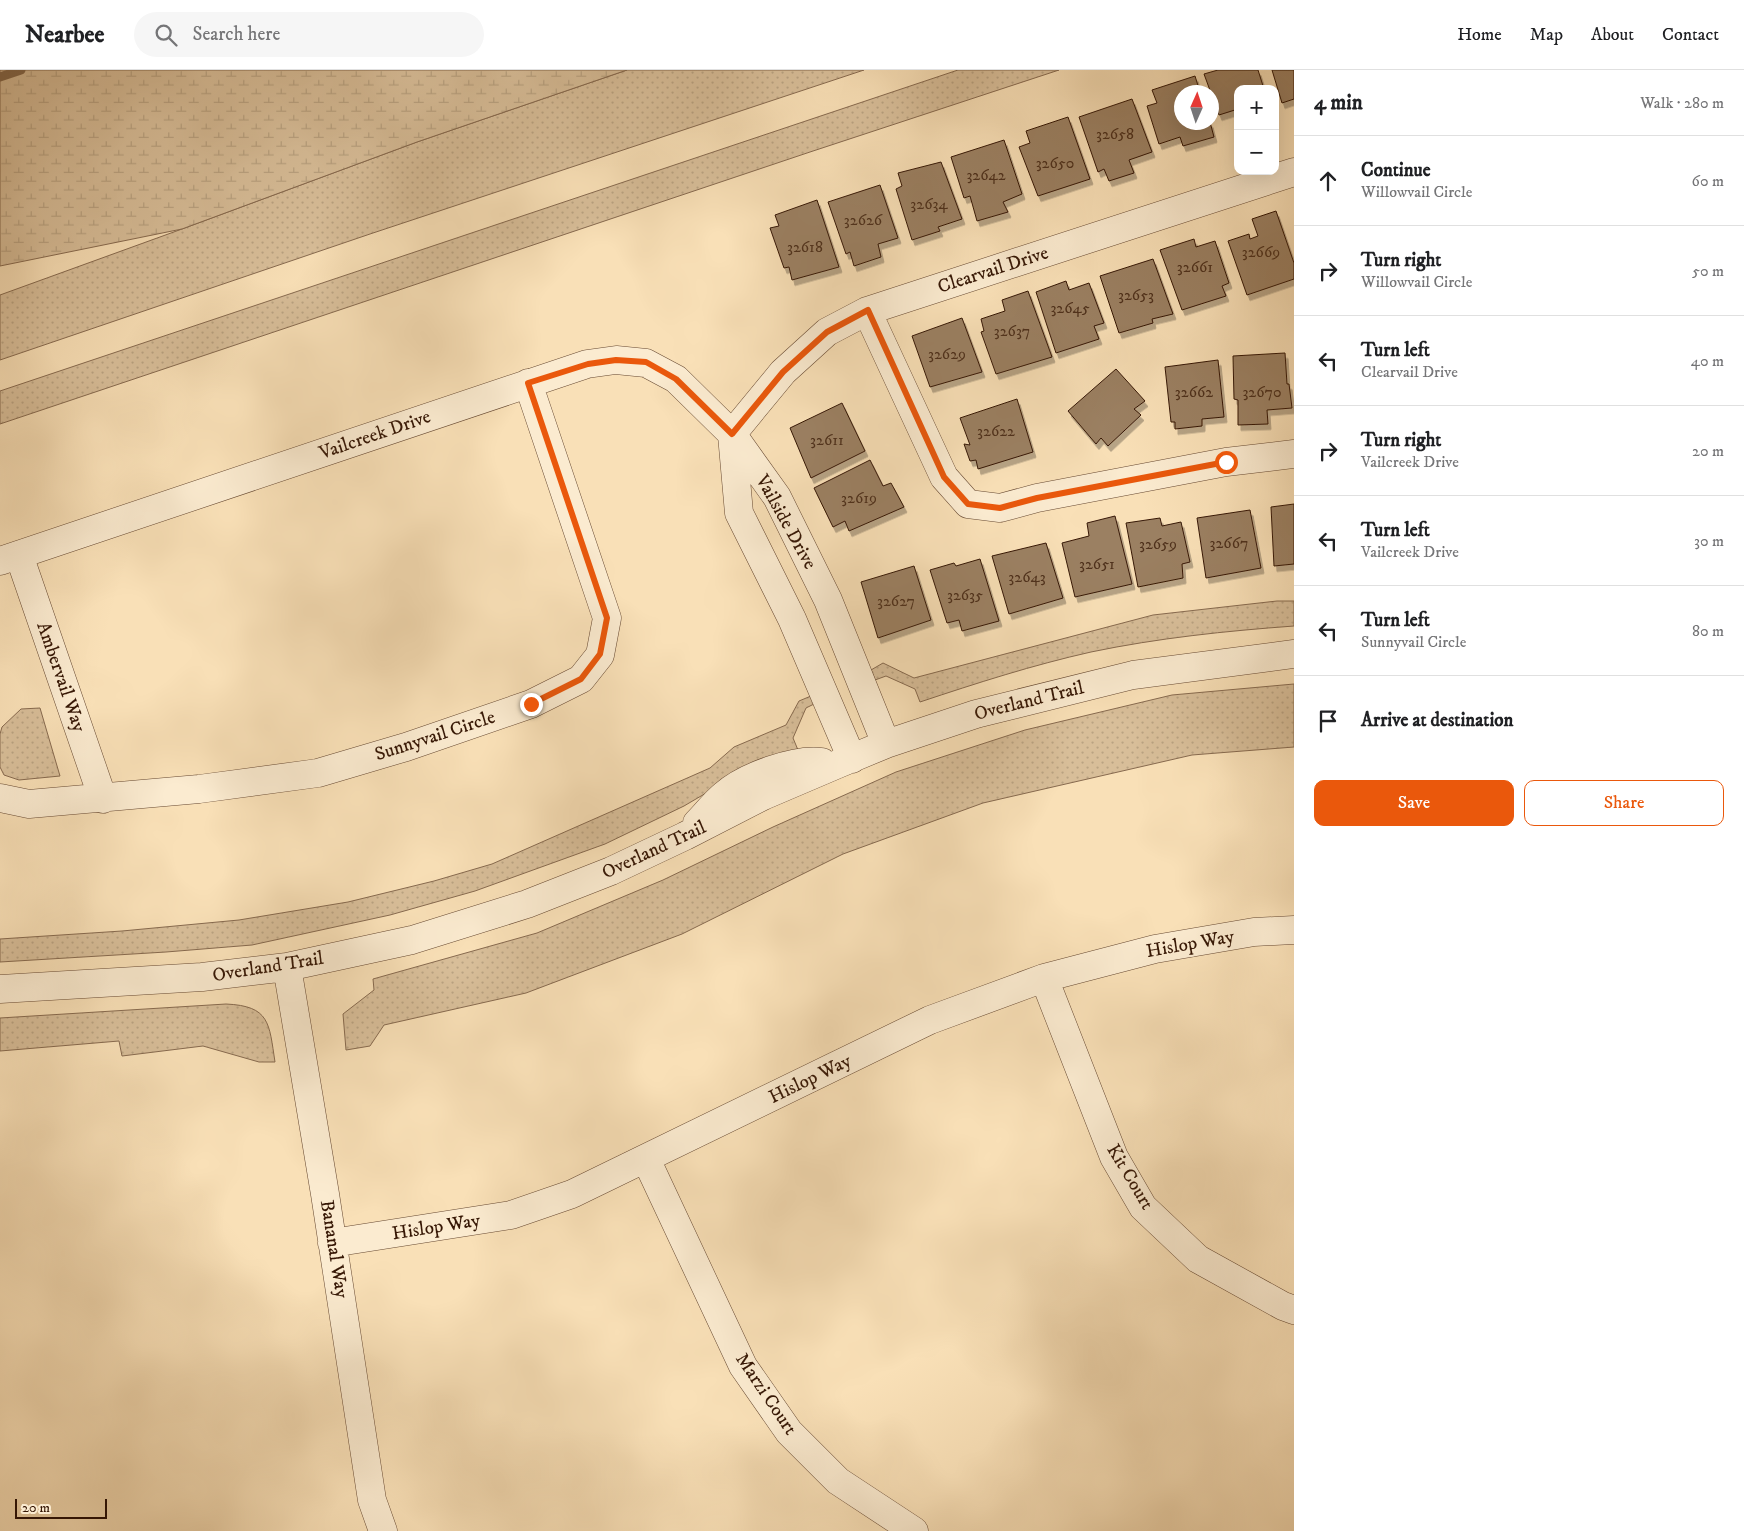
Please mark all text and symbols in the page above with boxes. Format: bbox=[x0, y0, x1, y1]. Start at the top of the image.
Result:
search box bbox=[134, 12, 484, 57]
text: Nearbee bbox=[25, 20, 104, 50]
icon: search bbox=[152, 21, 180, 49]
text: Search here bbox=[192, 23, 280, 46]
text: Home bbox=[1457, 24, 1502, 46]
text: Map bbox=[1530, 24, 1563, 46]
text: About bbox=[1591, 24, 1634, 46]
text: Contact bbox=[1662, 24, 1719, 46]
north arrow bbox=[1174, 85, 1219, 130]
map controls bbox=[1234, 85, 1279, 175]
button: + bbox=[1234, 85, 1279, 130]
text: 4 min bbox=[1314, 90, 1363, 116]
text: Walk · 280 m bbox=[1640, 93, 1724, 113]
house number: 32658 bbox=[1096, 124, 1134, 144]
button: − bbox=[1234, 130, 1279, 175]
house number: 32650 bbox=[1036, 153, 1074, 173]
text: Continue bbox=[1361, 159, 1431, 182]
house number: 32642 bbox=[966, 165, 1006, 185]
icon: ahead bbox=[1314, 167, 1342, 195]
text: 60 m bbox=[1692, 171, 1724, 191]
text: Willowvail Circle bbox=[1361, 182, 1472, 202]
house number: 32634 bbox=[910, 194, 948, 214]
house number: 32626 bbox=[844, 210, 883, 230]
house number: 32618 bbox=[787, 237, 823, 257]
street label: Clearvail Drive bbox=[935, 241, 1051, 299]
house number: 32669 bbox=[1242, 242, 1280, 262]
text: Turn right bbox=[1361, 249, 1441, 272]
house number: 32661 bbox=[1177, 257, 1213, 277]
icon: right bbox=[1314, 257, 1342, 285]
text: 50 m bbox=[1692, 261, 1724, 281]
text: Willowvail Circle bbox=[1361, 272, 1472, 292]
house number: 32653 bbox=[1118, 285, 1154, 305]
house number: 32645 bbox=[1050, 298, 1090, 318]
house number: 32637 bbox=[994, 321, 1030, 341]
text: Turn left bbox=[1361, 339, 1430, 362]
house number: 32629 bbox=[928, 344, 966, 364]
icon: left bbox=[1314, 347, 1342, 375]
text: 40 m bbox=[1691, 351, 1724, 371]
text: Clearvail Drive bbox=[1361, 362, 1458, 382]
house number: 32662 bbox=[1175, 382, 1213, 402]
house number: 32670 bbox=[1242, 382, 1282, 402]
street label: Vailcreek Drive bbox=[315, 405, 434, 465]
house number: 32622 bbox=[977, 421, 1015, 441]
text: Turn right bbox=[1361, 429, 1441, 452]
house number: 32611 bbox=[810, 430, 844, 450]
icon: right bbox=[1314, 437, 1342, 465]
text: 20 m bbox=[1692, 441, 1724, 461]
route start bbox=[1215, 451, 1238, 474]
text: Vailcreek Drive bbox=[1361, 452, 1459, 472]
street label: Vailside Drive bbox=[750, 470, 821, 573]
house number: 32619 bbox=[841, 488, 877, 508]
text: Turn left bbox=[1361, 519, 1430, 542]
icon: left bbox=[1314, 527, 1342, 555]
text: 30 m bbox=[1694, 531, 1724, 551]
house number: 32667 bbox=[1210, 533, 1248, 553]
house number: 32659 bbox=[1139, 534, 1177, 554]
text: Vailcreek Drive bbox=[1361, 542, 1459, 562]
house number: 32651 bbox=[1079, 554, 1115, 574]
house number: 32643 bbox=[1008, 567, 1046, 587]
house number: 32635 bbox=[947, 585, 983, 605]
house number: 32627 bbox=[877, 591, 915, 611]
text: Turn left bbox=[1361, 609, 1430, 632]
icon: left bbox=[1314, 617, 1342, 645]
street label: Ambervail Way bbox=[31, 619, 91, 736]
text: 80 m bbox=[1692, 621, 1724, 641]
text: Sunnyvail Circle bbox=[1361, 632, 1466, 652]
street label: Overland Trail bbox=[972, 676, 1086, 726]
route end bbox=[520, 693, 543, 716]
street label: Sunnyvail Circle bbox=[372, 706, 498, 766]
icon: arrive bbox=[1314, 707, 1342, 735]
text: Arrive at destination bbox=[1361, 709, 1513, 732]
button: Save bbox=[1314, 780, 1514, 826]
button: Share bbox=[1524, 780, 1724, 826]
street label: Overland Trail bbox=[598, 816, 710, 884]
street label: Hislop Way bbox=[1144, 925, 1237, 963]
street label: Overland Trail bbox=[211, 947, 325, 987]
street label: Hislop Way bbox=[765, 1049, 856, 1109]
street label: Kit Court bbox=[1101, 1140, 1159, 1214]
street label: Bananal Way bbox=[315, 1198, 353, 1301]
street label: Hislop Way bbox=[390, 1209, 483, 1245]
street label: Marzi Court bbox=[730, 1349, 802, 1439]
scale bar bbox=[15, 1496, 108, 1519]
text: 20 m bbox=[22, 1499, 50, 1517]

